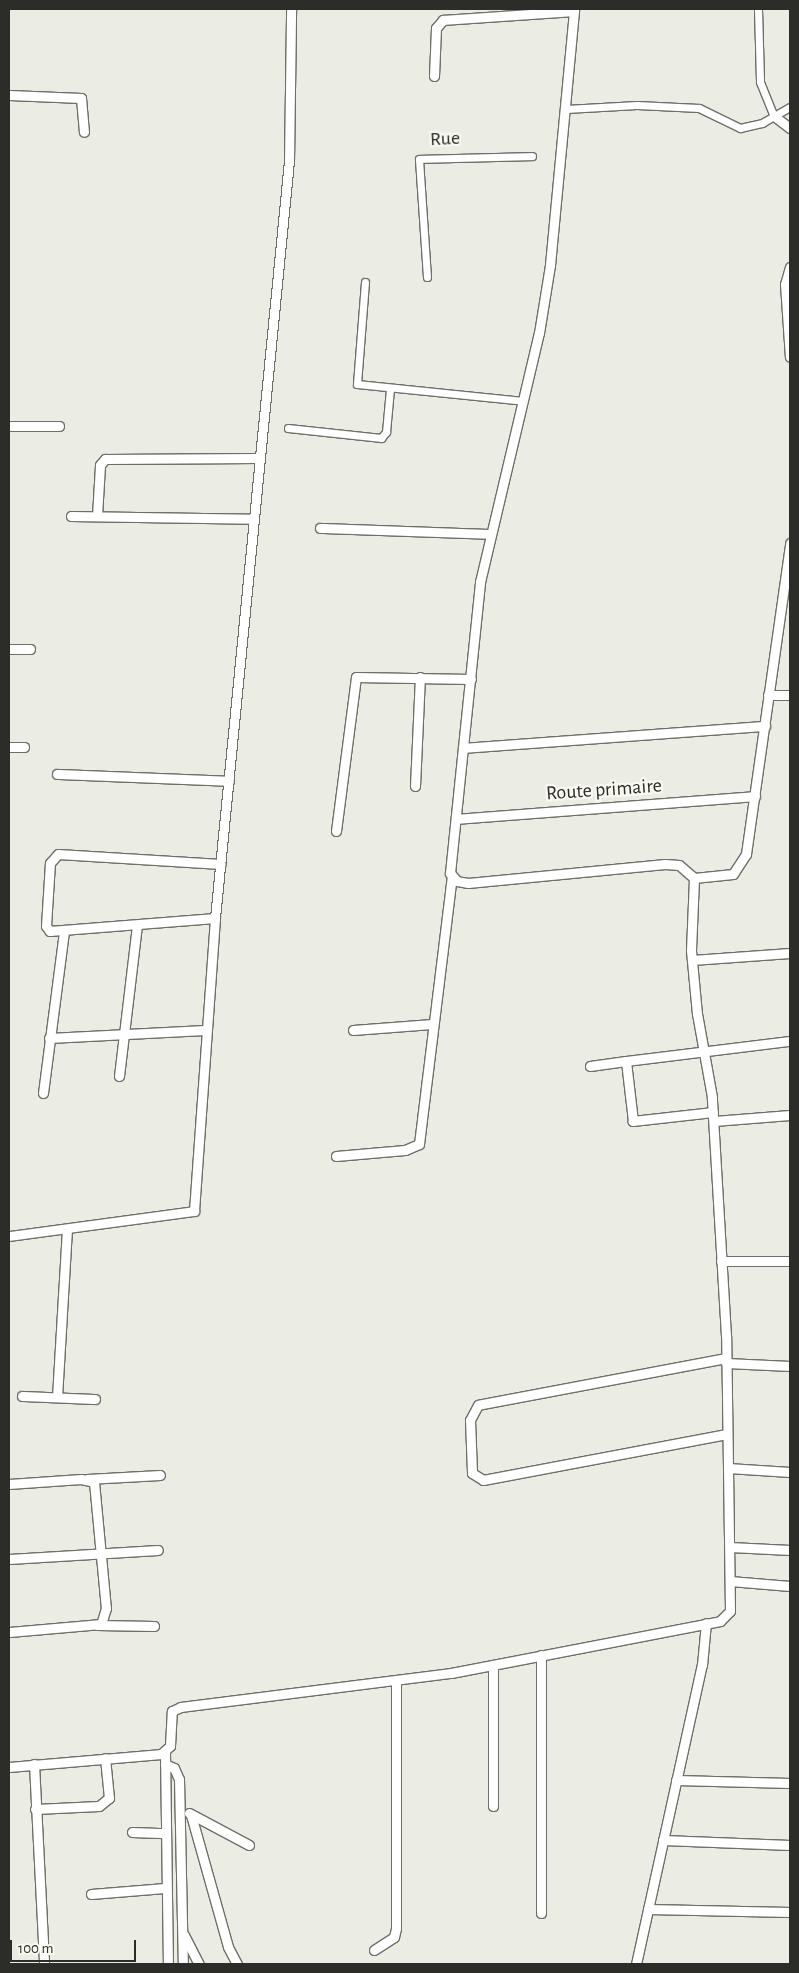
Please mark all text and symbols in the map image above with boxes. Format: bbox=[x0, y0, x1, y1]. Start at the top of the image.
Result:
street label: Rue bbox=[429, 126, 461, 152]
street label: Route primaire bbox=[545, 774, 663, 806]
scale bar bbox=[12, 1930, 139, 1962]
text: 100 m bbox=[18, 1941, 53, 1956]

